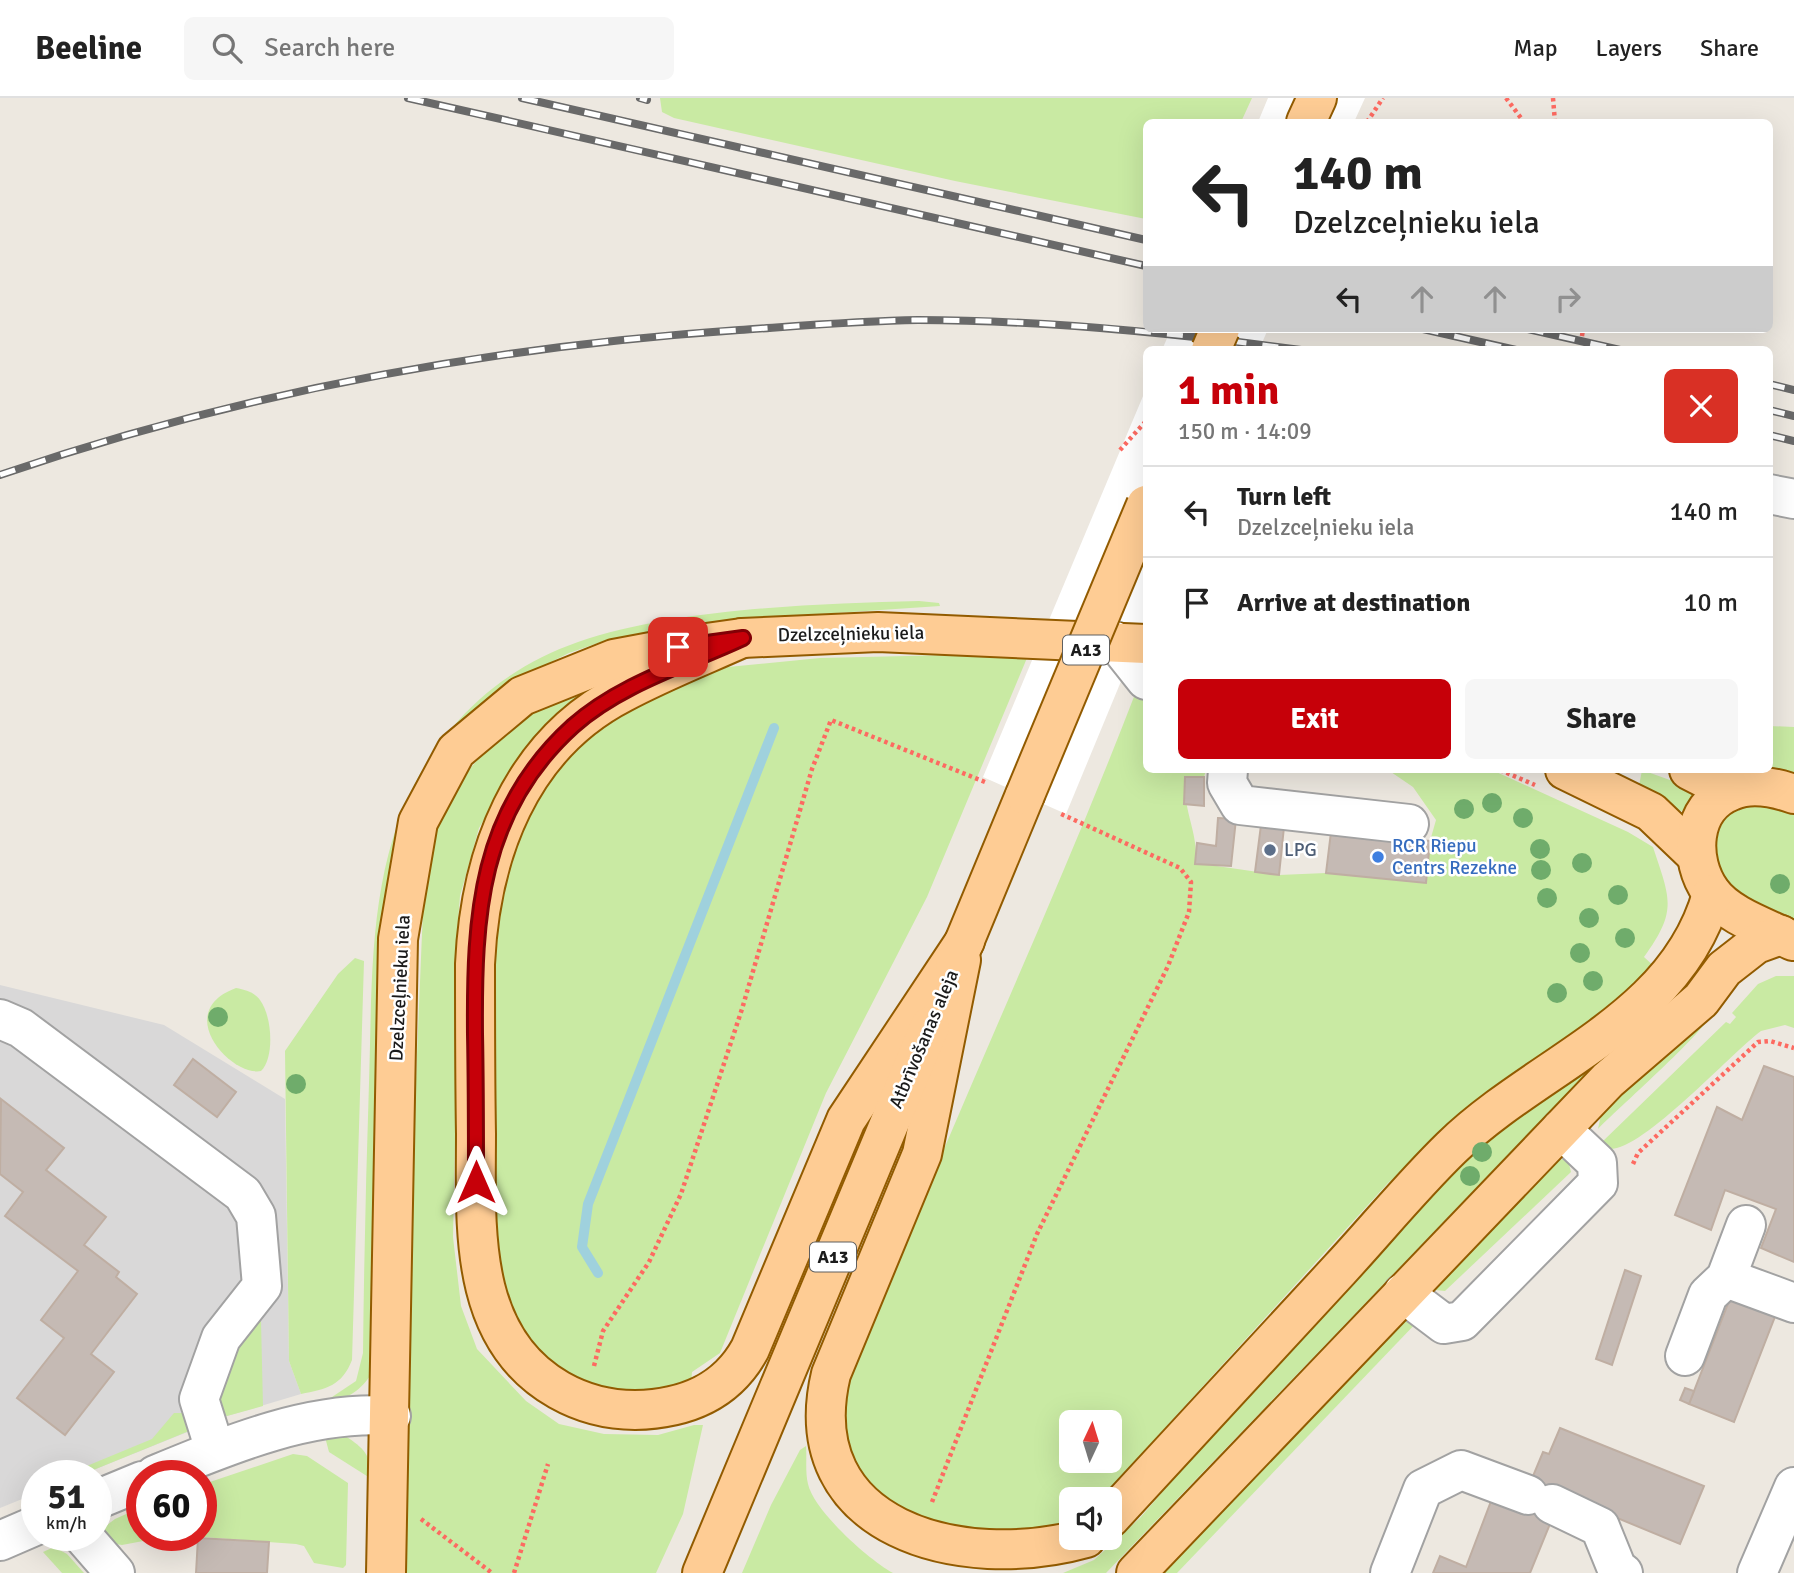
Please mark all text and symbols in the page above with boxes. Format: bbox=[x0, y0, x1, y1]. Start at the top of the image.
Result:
search box bbox=[184, 17, 674, 80]
text: Beeline bbox=[35, 28, 142, 69]
icon: search bbox=[208, 29, 246, 67]
text: Search here bbox=[264, 32, 395, 64]
text: Map bbox=[1513, 33, 1558, 63]
text: Layers bbox=[1596, 33, 1662, 63]
text: Share bbox=[1700, 33, 1759, 63]
text: 140 m bbox=[1293, 143, 1423, 203]
icon: left bbox=[1178, 147, 1269, 238]
text: Dzelzceļnieku iela bbox=[1293, 203, 1540, 242]
icon: left bbox=[1330, 280, 1368, 318]
icon: ahead bbox=[1403, 280, 1441, 318]
icon: ahead bbox=[1476, 280, 1514, 318]
icon: right bbox=[1549, 280, 1587, 318]
text: 1 min bbox=[1178, 365, 1279, 416]
button: close bbox=[1664, 369, 1738, 443]
text: 150 m · 14:09 bbox=[1178, 417, 1312, 446]
text: Turn left bbox=[1237, 481, 1331, 513]
icon: left bbox=[1178, 493, 1216, 531]
text: 140 m bbox=[1669, 496, 1738, 528]
text: Dzelzceļnieku iela bbox=[1237, 513, 1414, 542]
icon: arrive bbox=[1178, 584, 1216, 622]
text: Arrive at destination bbox=[1237, 587, 1470, 619]
text: 10 m bbox=[1683, 587, 1738, 619]
pin bbox=[648, 617, 708, 677]
street label: Dzelzceļnieku iela bbox=[778, 621, 924, 647]
icon: arrive bbox=[659, 628, 697, 666]
road number: A13 bbox=[1063, 636, 1109, 664]
button: Exit bbox=[1178, 679, 1451, 759]
button: Share bbox=[1465, 679, 1738, 759]
place label: RCR Riepu Centrs Rezekne bbox=[1392, 834, 1517, 880]
place label: LPG bbox=[1284, 838, 1317, 862]
marker: LPG bbox=[1262, 842, 1278, 858]
marker: RCR Riepu Centrs Rezekne bbox=[1370, 849, 1386, 865]
street label: Dzelzceļnieku iela bbox=[384, 914, 416, 1062]
street label: Atbrīvošanas aleja bbox=[884, 966, 964, 1112]
position arrow bbox=[439, 1145, 513, 1219]
road number: A13 bbox=[810, 1242, 856, 1272]
north arrow bbox=[1059, 1410, 1122, 1474]
map controls bbox=[1059, 1410, 1122, 1550]
speed limit sign: 60 bbox=[126, 1460, 217, 1551]
text: 51 bbox=[48, 1475, 85, 1518]
button: sound bbox=[1059, 1487, 1122, 1550]
text: km/h bbox=[46, 1512, 87, 1534]

